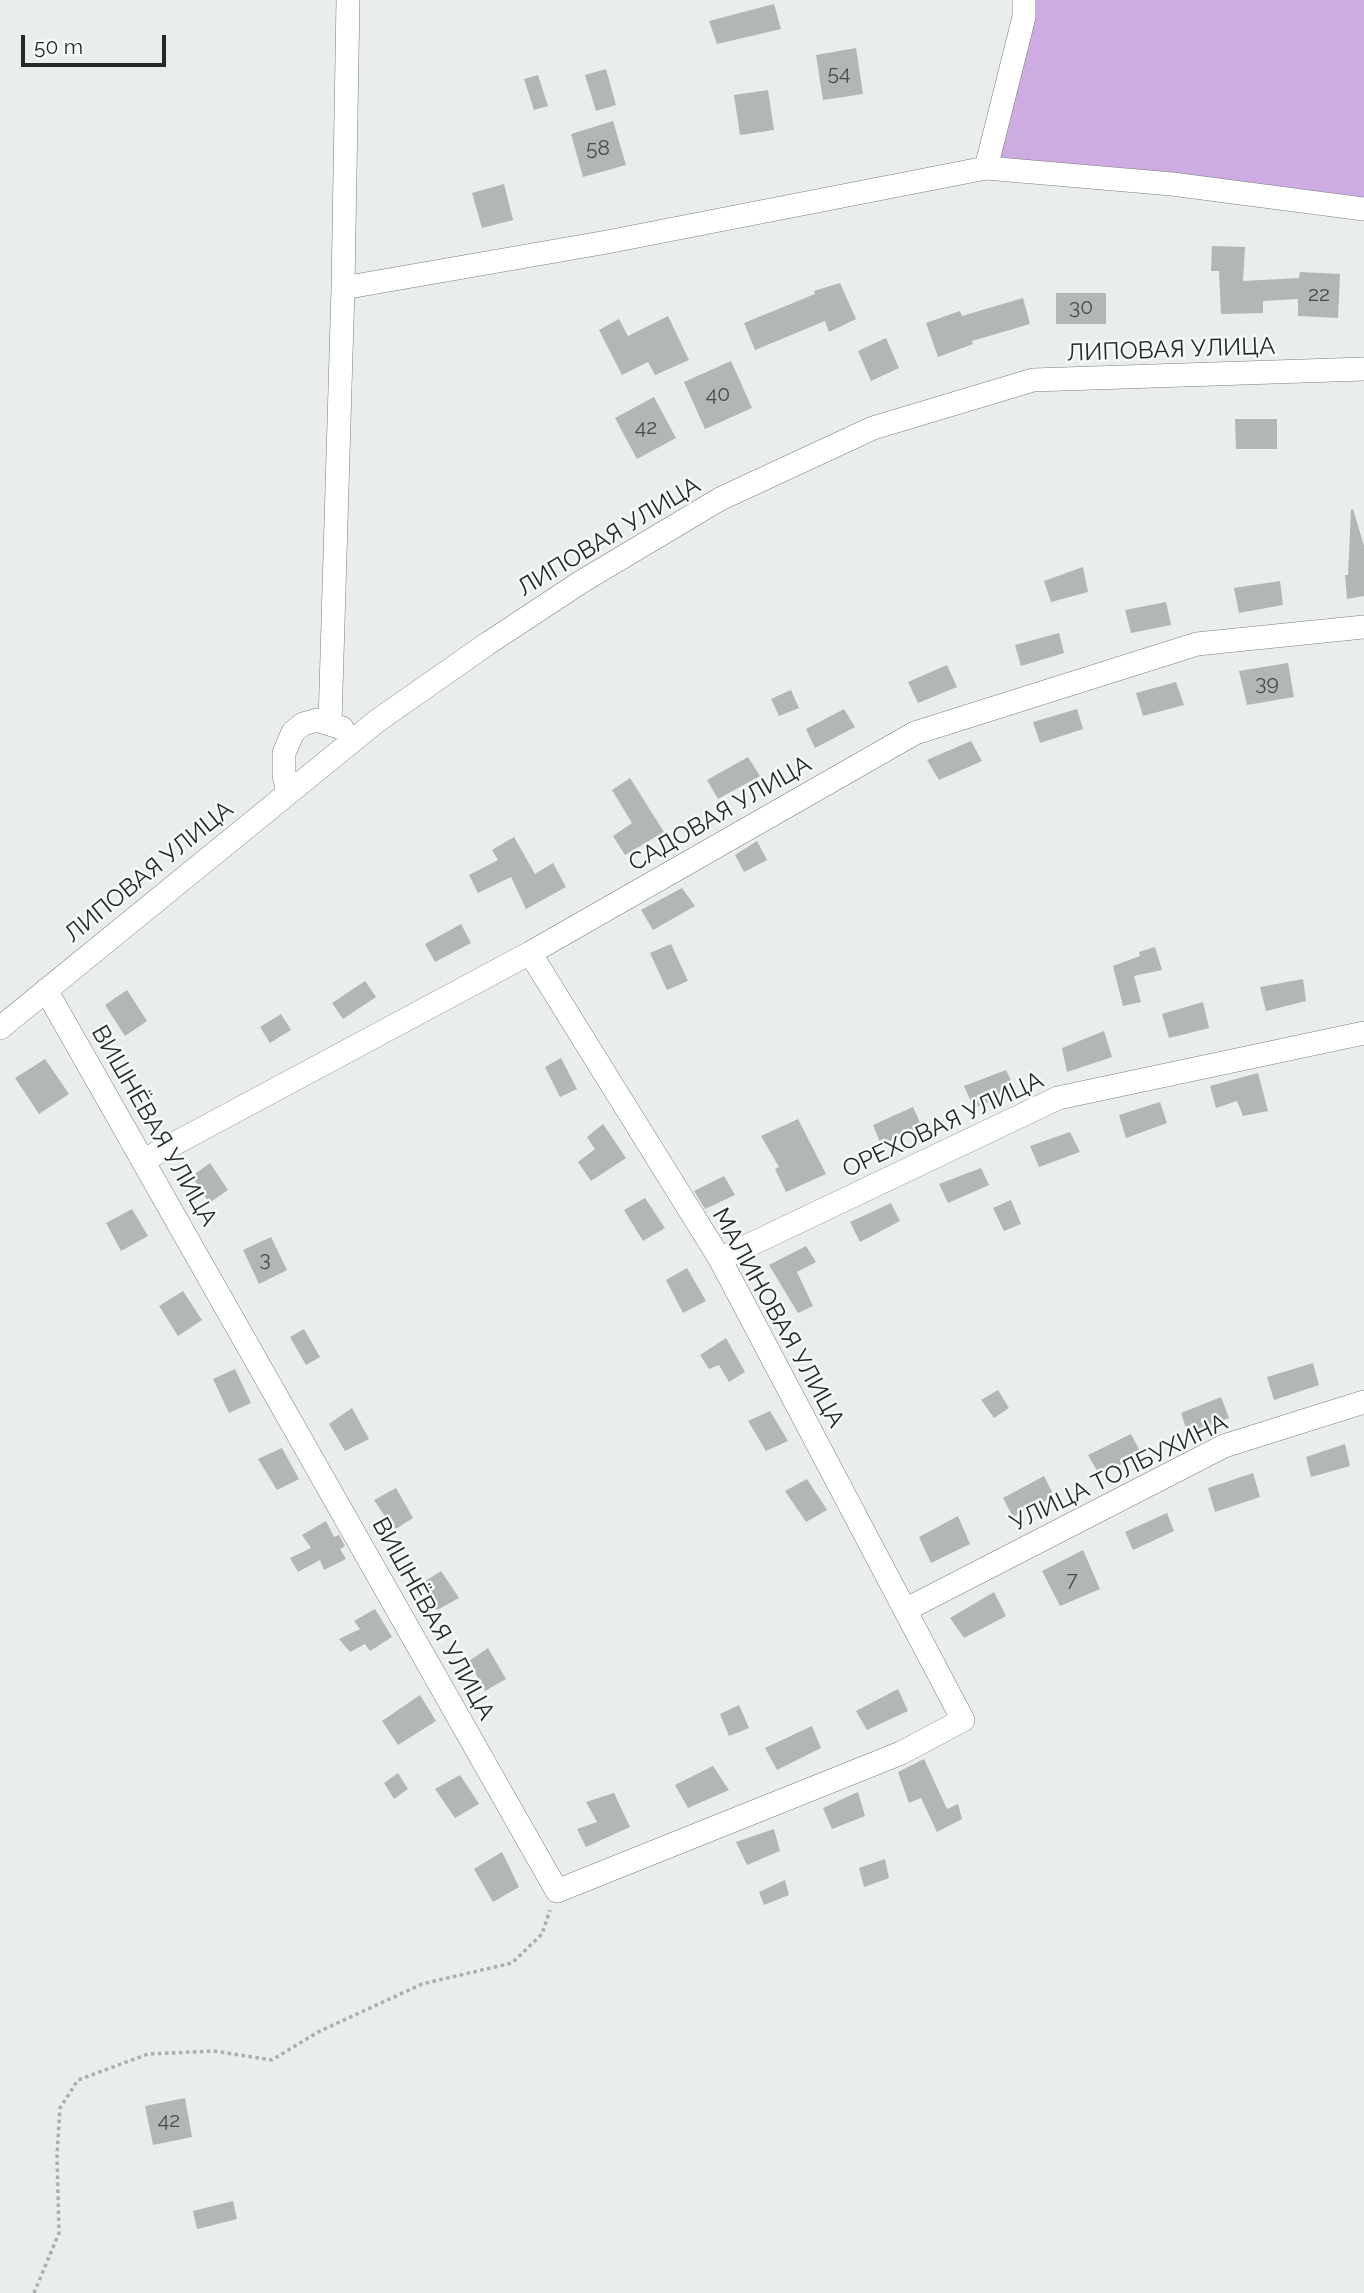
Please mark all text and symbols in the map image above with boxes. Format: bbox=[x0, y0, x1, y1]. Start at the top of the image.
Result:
scale bar bbox=[24, 21, 170, 65]
text: 50 m bbox=[34, 34, 83, 59]
house number: 54 bbox=[828, 61, 850, 87]
house number: 58 bbox=[586, 136, 610, 162]
house number: 22 bbox=[1308, 282, 1330, 308]
house number: 30 bbox=[1069, 295, 1093, 321]
street label: ЛИПОВАЯ УЛИЦА bbox=[1066, 332, 1276, 368]
house number: 40 bbox=[706, 382, 730, 408]
house number: 42 bbox=[635, 415, 657, 441]
street label: ЛИПОВАЯ УЛИЦА bbox=[512, 471, 706, 603]
house number: 39 bbox=[1255, 671, 1279, 697]
street label: САДОВАЯ УЛИЦА bbox=[624, 750, 816, 878]
street label: ЛИПОВАЯ УЛИЦА bbox=[59, 795, 239, 949]
street label: ВИШНЁВАЯ УЛИЦА bbox=[85, 1021, 223, 1231]
street label: ОРЕХОВАЯ УЛИЦА bbox=[838, 1066, 1048, 1184]
street label: МАЛИНОВАЯ УЛИЦА bbox=[706, 1203, 850, 1433]
house number: 3 bbox=[259, 1247, 271, 1273]
street label: УЛИЦА ТОЛБУХИНА bbox=[1006, 1408, 1232, 1538]
street label: ВИШНЁВАЯ УЛИЦА bbox=[365, 1513, 501, 1725]
house number: 7 bbox=[1066, 1567, 1078, 1593]
house number: 42 bbox=[158, 2108, 180, 2134]

